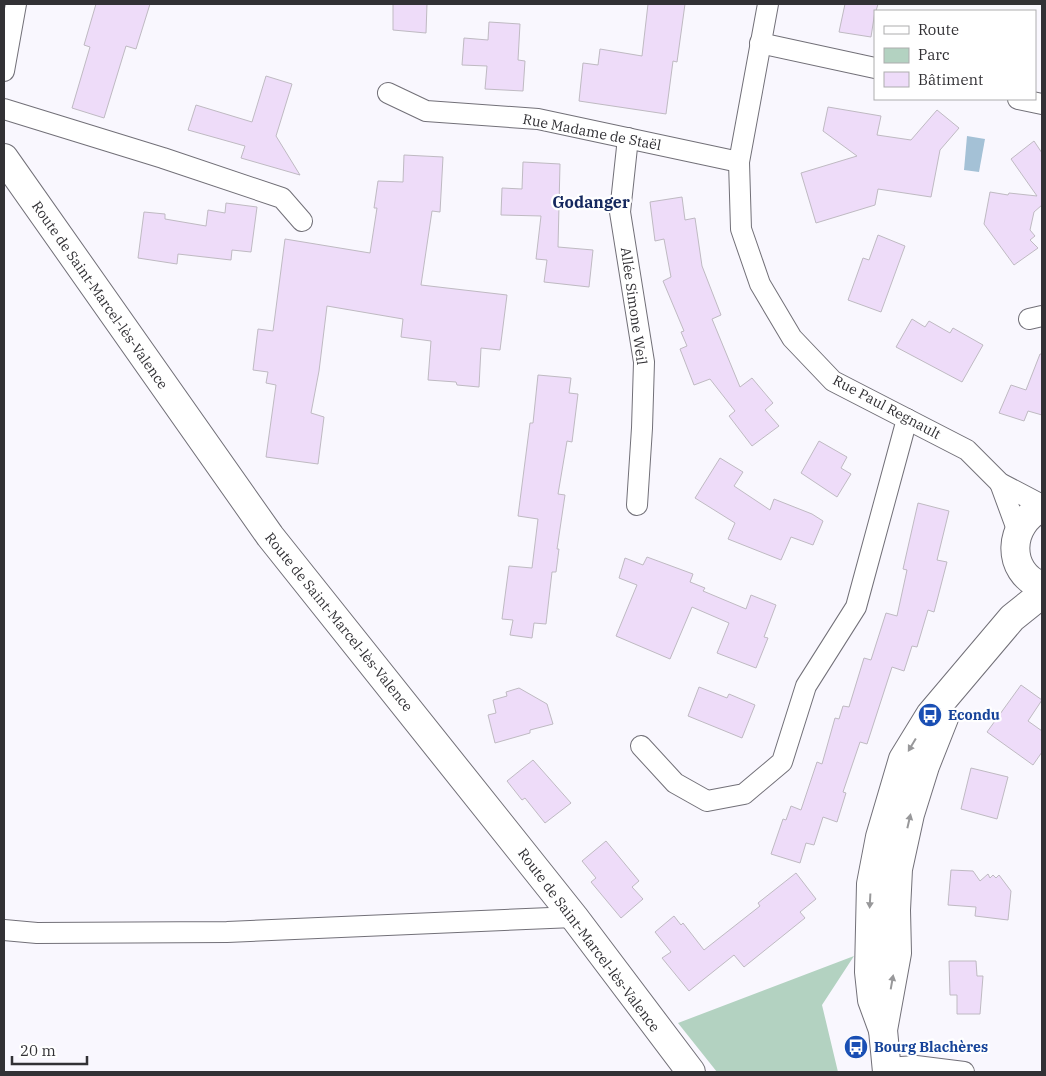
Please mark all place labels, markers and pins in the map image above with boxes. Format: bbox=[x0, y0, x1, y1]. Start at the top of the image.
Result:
bus stop icon: Econdu bbox=[917, 702, 943, 728]
place label: Econdu bbox=[948, 706, 1000, 724]
bus stop icon: Bourg Blachères bbox=[843, 1034, 869, 1060]
place label: Bourg Blachères bbox=[874, 1038, 988, 1056]

